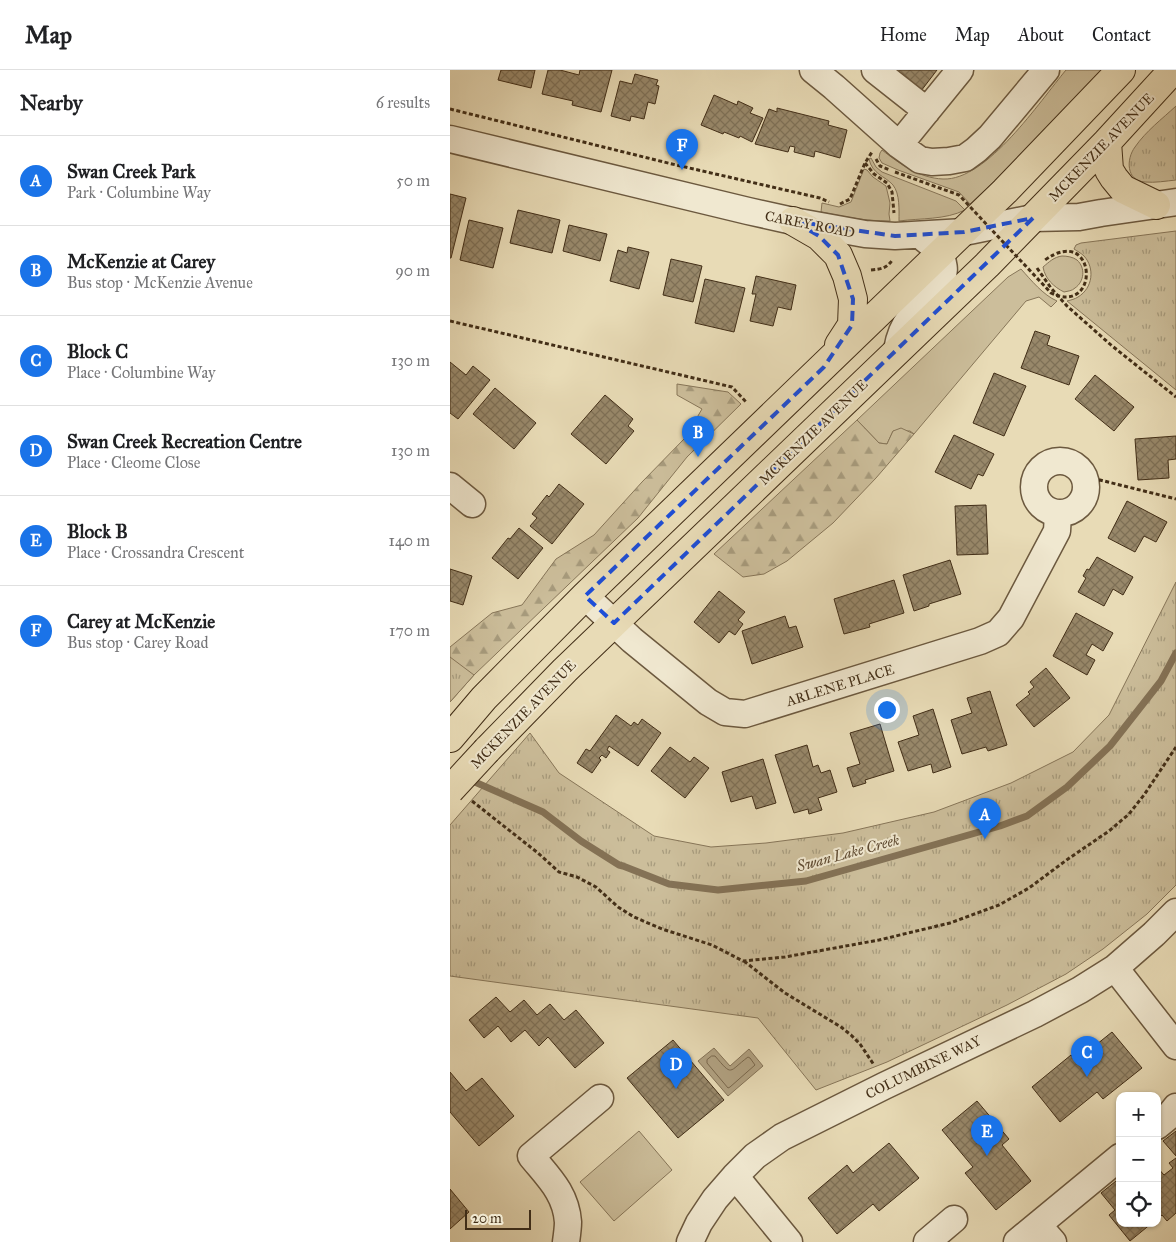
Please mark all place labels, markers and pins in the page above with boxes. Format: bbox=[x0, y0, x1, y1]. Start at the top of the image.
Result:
pin: F bbox=[666, 129, 698, 170]
pin: B bbox=[682, 416, 714, 457]
pin: A bbox=[969, 798, 1001, 839]
pin: C bbox=[1071, 1036, 1103, 1077]
pin: D bbox=[660, 1048, 692, 1089]
pin: E bbox=[971, 1115, 1003, 1156]

